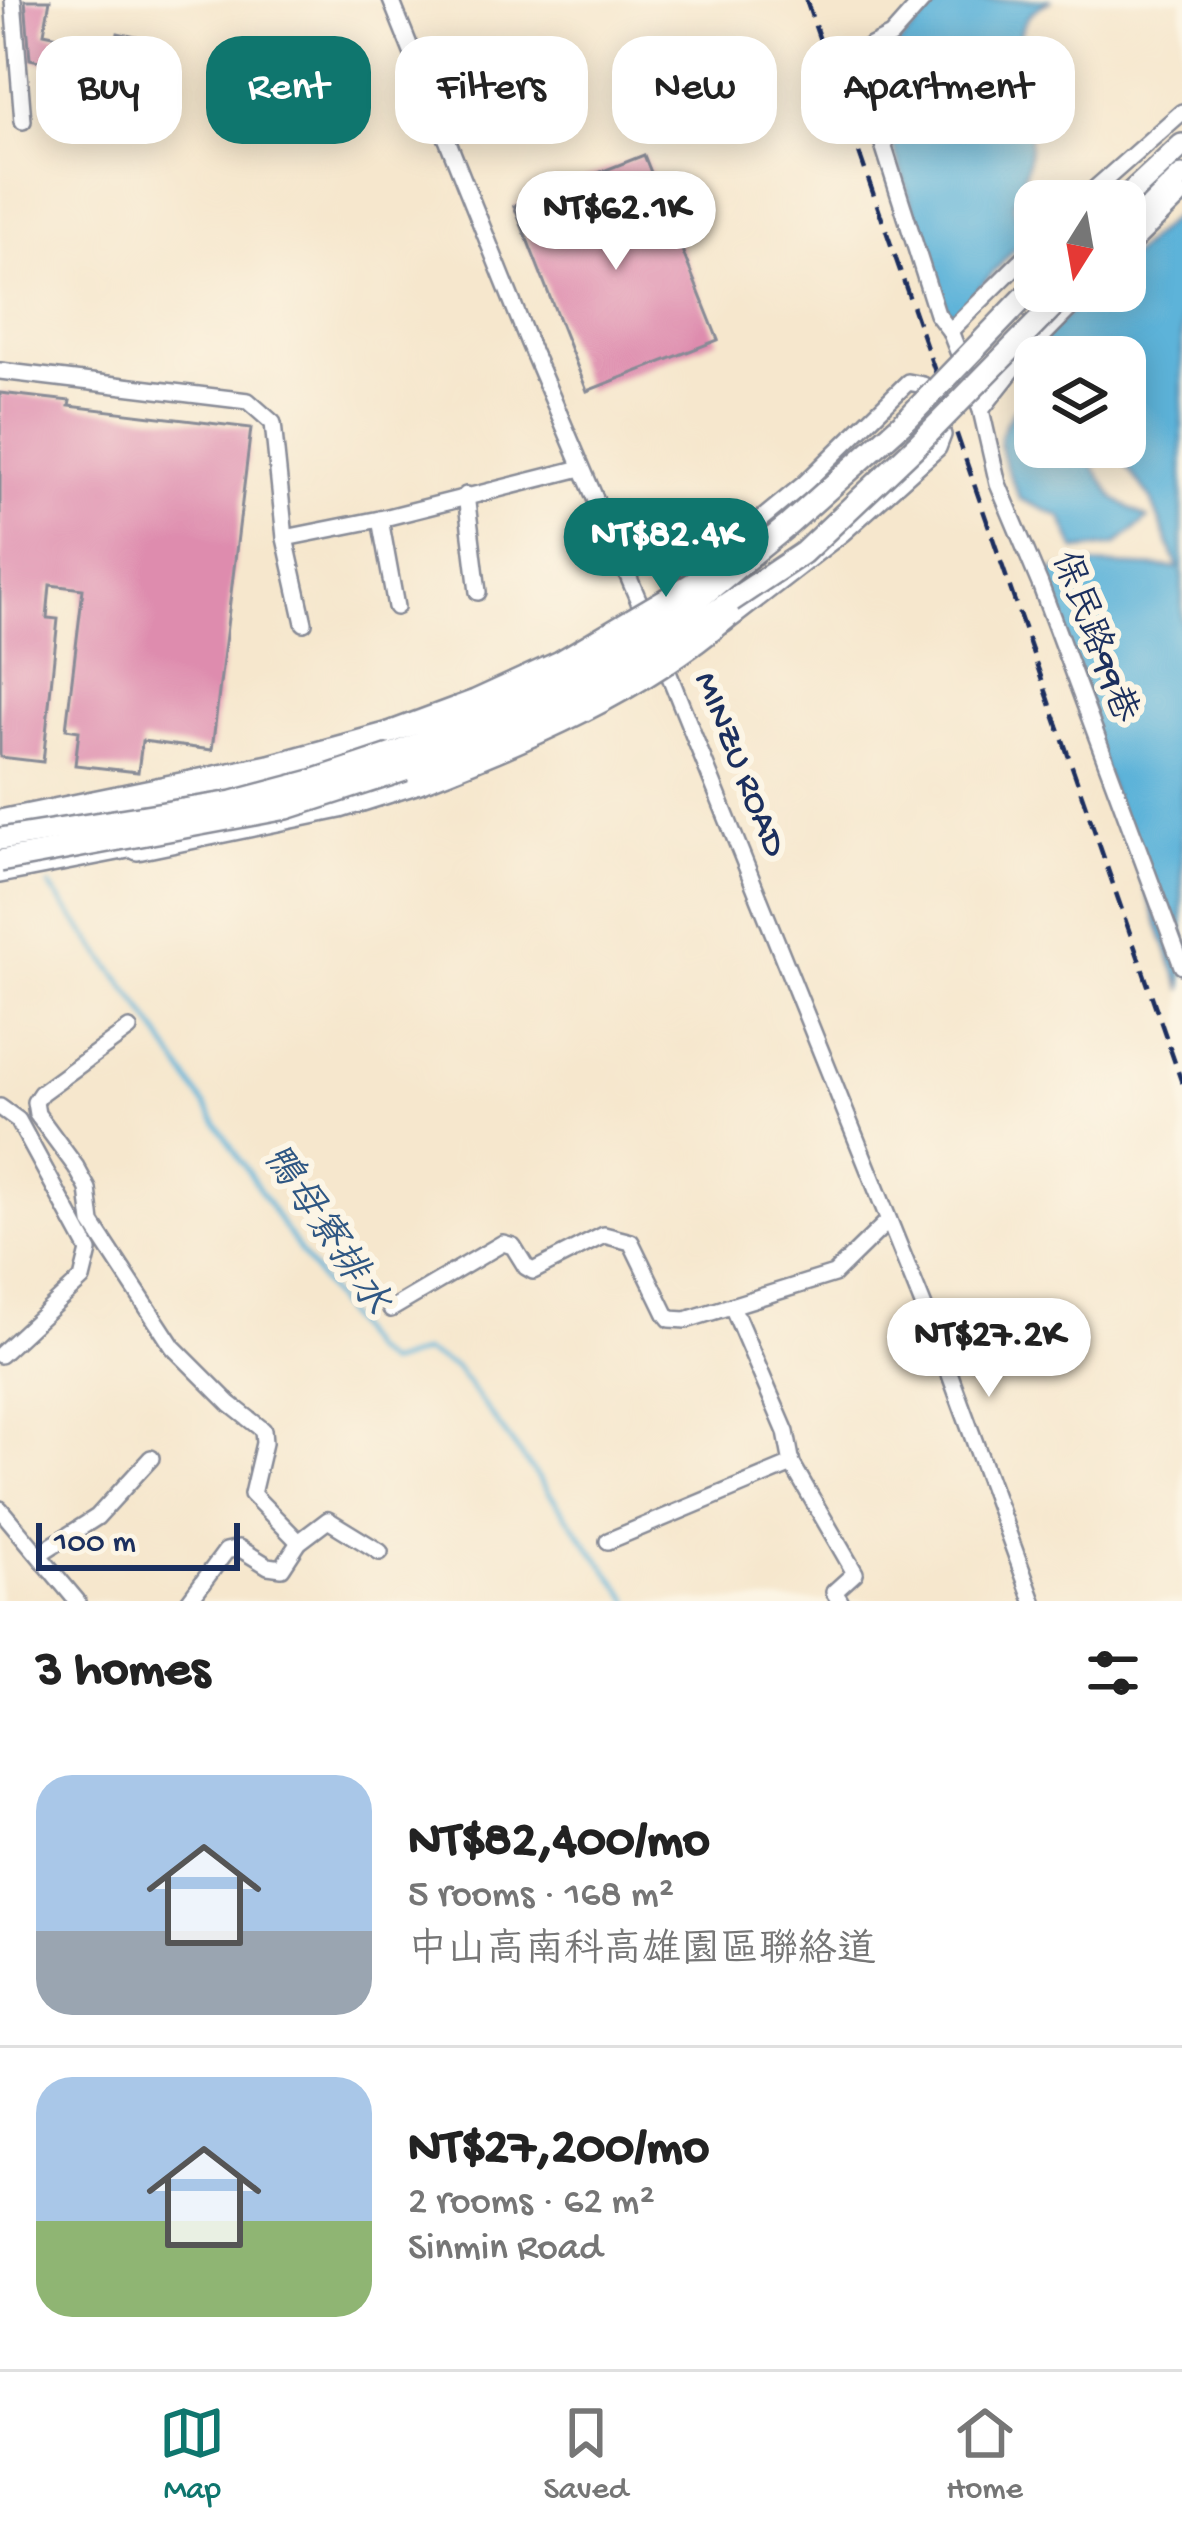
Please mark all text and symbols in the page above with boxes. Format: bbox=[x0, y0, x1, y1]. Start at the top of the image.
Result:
chip: Buy bbox=[36, 36, 182, 144]
chip: Rent bbox=[206, 36, 371, 144]
chip: Filters bbox=[395, 36, 588, 144]
chip: New bbox=[612, 36, 777, 144]
chip: Apartment bbox=[801, 36, 1075, 144]
pin: NT$62.1K bbox=[492, 171, 740, 273]
north arrow bbox=[1014, 180, 1146, 312]
map controls bbox=[1014, 180, 1146, 468]
text: NT$62.1K bbox=[543, 187, 689, 233]
button: layers bbox=[1014, 336, 1146, 468]
pin: NT$82.4K bbox=[542, 498, 790, 600]
text: NT$82.4K bbox=[591, 514, 741, 560]
street label: 保民路99巷 bbox=[1040, 546, 1146, 730]
street label: MINZU ROAD bbox=[682, 667, 795, 864]
water label: 鴨母寮排水 bbox=[249, 1136, 400, 1326]
pin: NT$27.2K bbox=[865, 1298, 1113, 1400]
text: NT$27.2K bbox=[914, 1314, 1064, 1360]
scale bar bbox=[36, 1517, 240, 1570]
text: 100 m bbox=[54, 1525, 136, 1563]
icon: filters bbox=[1080, 1640, 1146, 1706]
text: 3 homes bbox=[36, 1643, 210, 1703]
text: NT$82,400/mo bbox=[408, 1814, 710, 1874]
icon: home bbox=[132, 1823, 276, 1967]
text: 5 rooms · 168 m² bbox=[408, 1874, 674, 1920]
text: 中山高南科高雄園區聯絡道 bbox=[408, 1930, 876, 1976]
text: NT$27,200/mo bbox=[408, 2121, 709, 2181]
icon: home bbox=[132, 2125, 276, 2269]
text: 2 rooms · 62 m² bbox=[408, 2181, 655, 2227]
text: Sinmin Road bbox=[408, 2227, 602, 2273]
tab: Map bbox=[159, 2400, 225, 2510]
tab: Saved bbox=[543, 2400, 628, 2510]
tab: Home bbox=[946, 2400, 1023, 2510]

